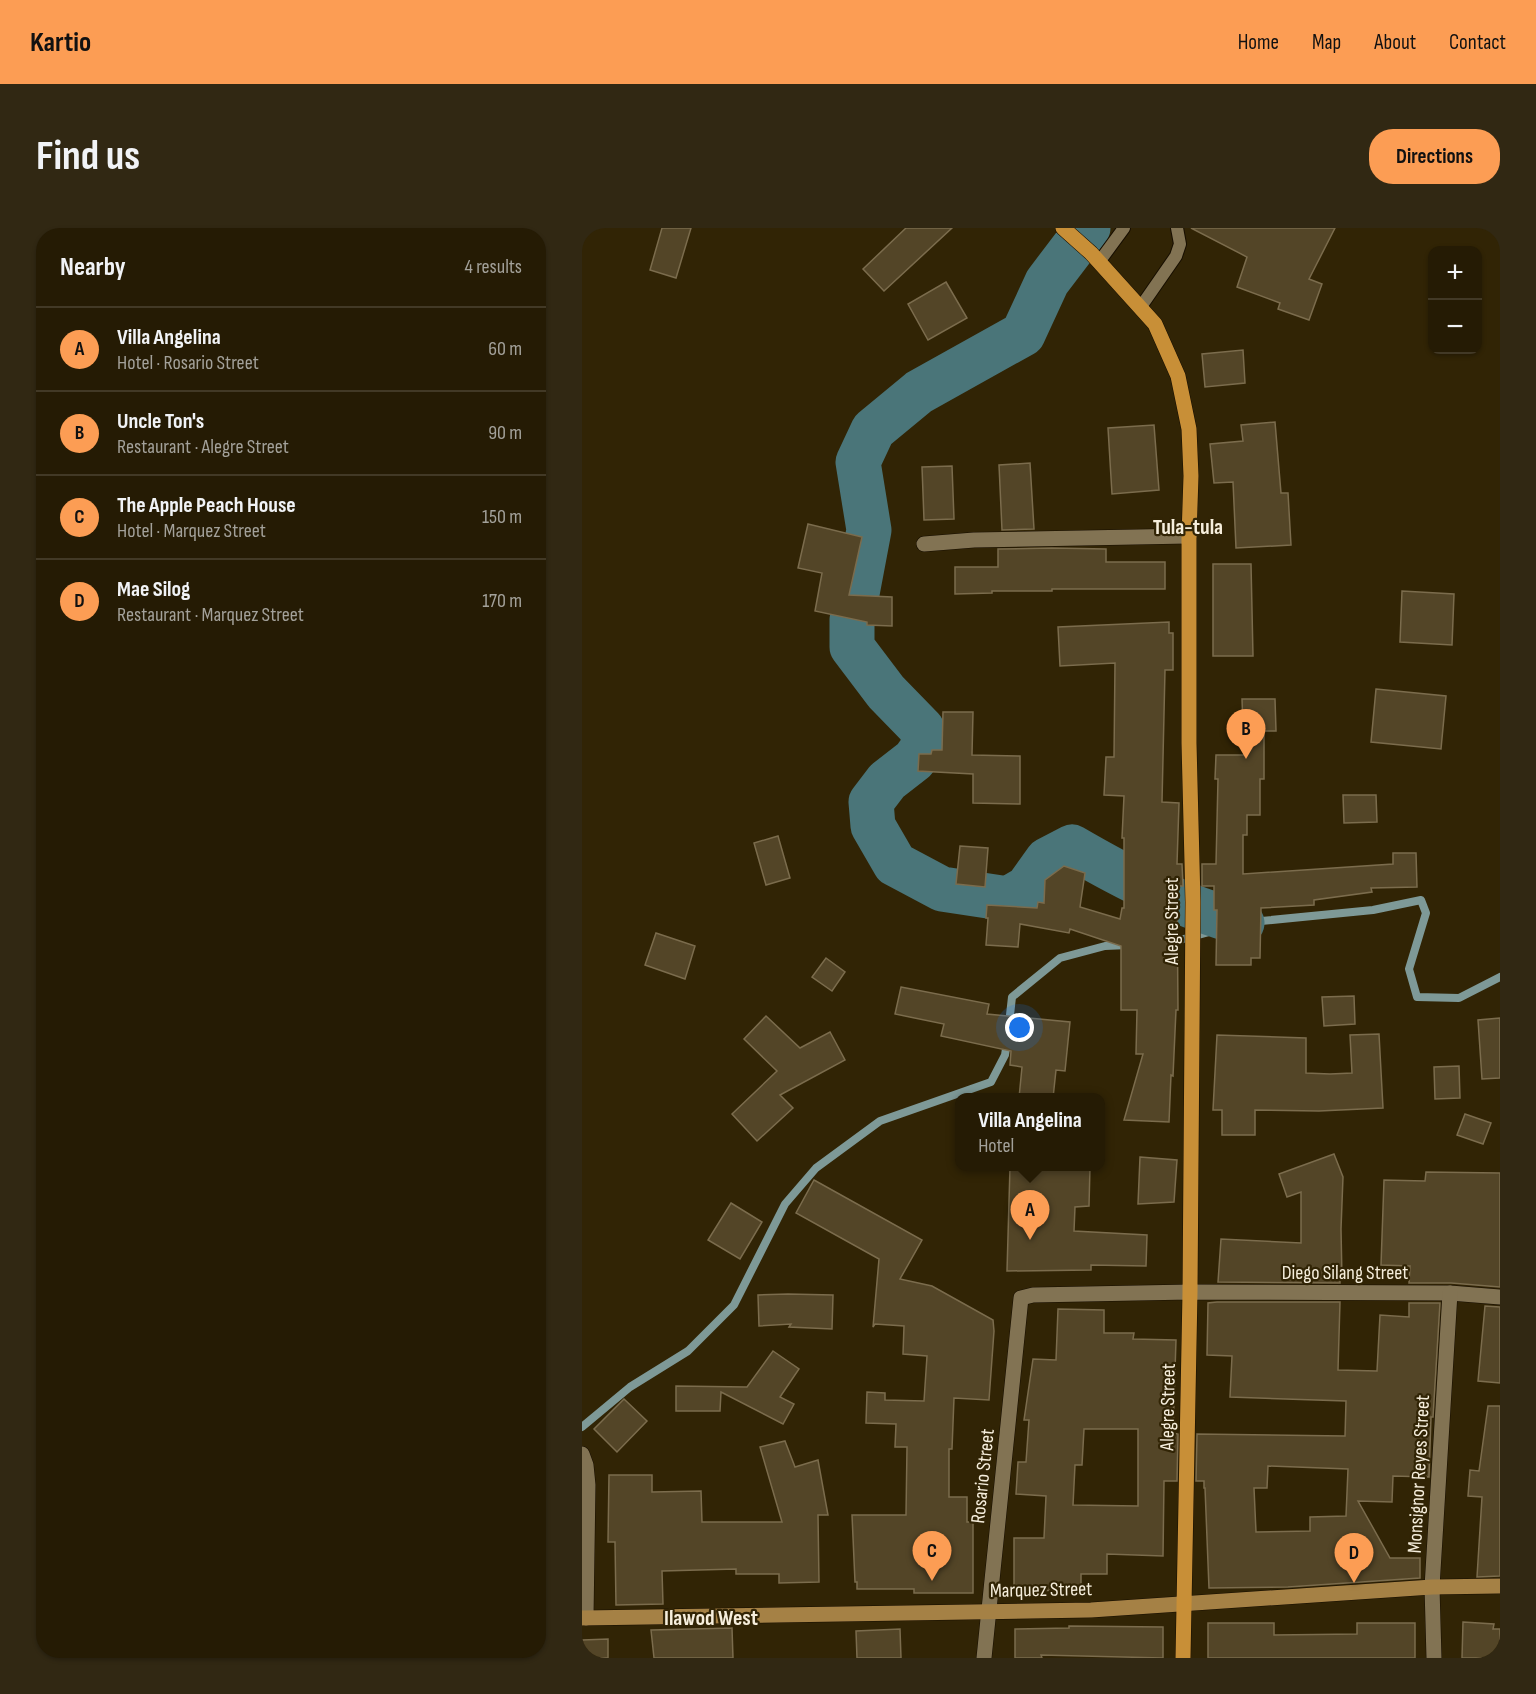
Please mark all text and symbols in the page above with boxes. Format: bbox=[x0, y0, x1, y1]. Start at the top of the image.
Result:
text: Kartio bbox=[30, 26, 91, 59]
text: Home bbox=[1238, 30, 1279, 55]
text: Map bbox=[1312, 30, 1341, 55]
text: About bbox=[1374, 30, 1416, 55]
text: Contact bbox=[1449, 30, 1506, 55]
button: Directions bbox=[1369, 129, 1500, 184]
text: Find us bbox=[36, 131, 140, 182]
map controls bbox=[1428, 246, 1482, 354]
button: + bbox=[1428, 246, 1482, 300]
text: Nearby bbox=[60, 252, 126, 283]
text: 4 results bbox=[465, 255, 522, 279]
button: − bbox=[1428, 300, 1482, 354]
text: Villa Angelina bbox=[117, 324, 221, 351]
text: A bbox=[75, 337, 84, 361]
text: 60 m bbox=[488, 337, 522, 361]
text: Hotel · Rosario Street bbox=[117, 351, 259, 375]
text: Uncle Ton's bbox=[117, 408, 204, 435]
text: B bbox=[75, 421, 84, 445]
text: 90 m bbox=[488, 421, 522, 445]
text: Restaurant · Alegre Street bbox=[117, 435, 289, 459]
text: The Apple Peach House bbox=[117, 492, 296, 519]
text: C bbox=[74, 505, 85, 529]
text: 150 m bbox=[482, 505, 522, 529]
district label: Tula-tula bbox=[1153, 514, 1223, 541]
text: Hotel · Marquez Street bbox=[117, 519, 266, 543]
text: Mae Silog bbox=[117, 576, 190, 603]
text: D bbox=[74, 589, 85, 613]
text: 170 m bbox=[482, 589, 522, 613]
text: Restaurant · Marquez Street bbox=[117, 603, 304, 627]
pin: B bbox=[1226, 710, 1266, 759]
street label: Alegre Street bbox=[1160, 877, 1184, 966]
your location bbox=[1005, 1013, 1034, 1042]
popup bbox=[955, 1093, 1105, 1171]
text: Villa Angelina bbox=[978, 1107, 1082, 1134]
text: Hotel bbox=[978, 1134, 1014, 1158]
pin: A bbox=[1010, 1190, 1050, 1240]
street label: Diego Silang Street bbox=[1282, 1261, 1408, 1285]
street label: Alegre Street bbox=[1155, 1363, 1181, 1452]
street label: Monsignor Reyes Street bbox=[1403, 1394, 1435, 1554]
street label: Rosario Street bbox=[966, 1427, 1000, 1525]
pin: C bbox=[912, 1532, 952, 1581]
pin: D bbox=[1334, 1534, 1374, 1583]
street label: Marquez Street bbox=[990, 1577, 1092, 1603]
district label: Ilawod West bbox=[664, 1605, 758, 1632]

